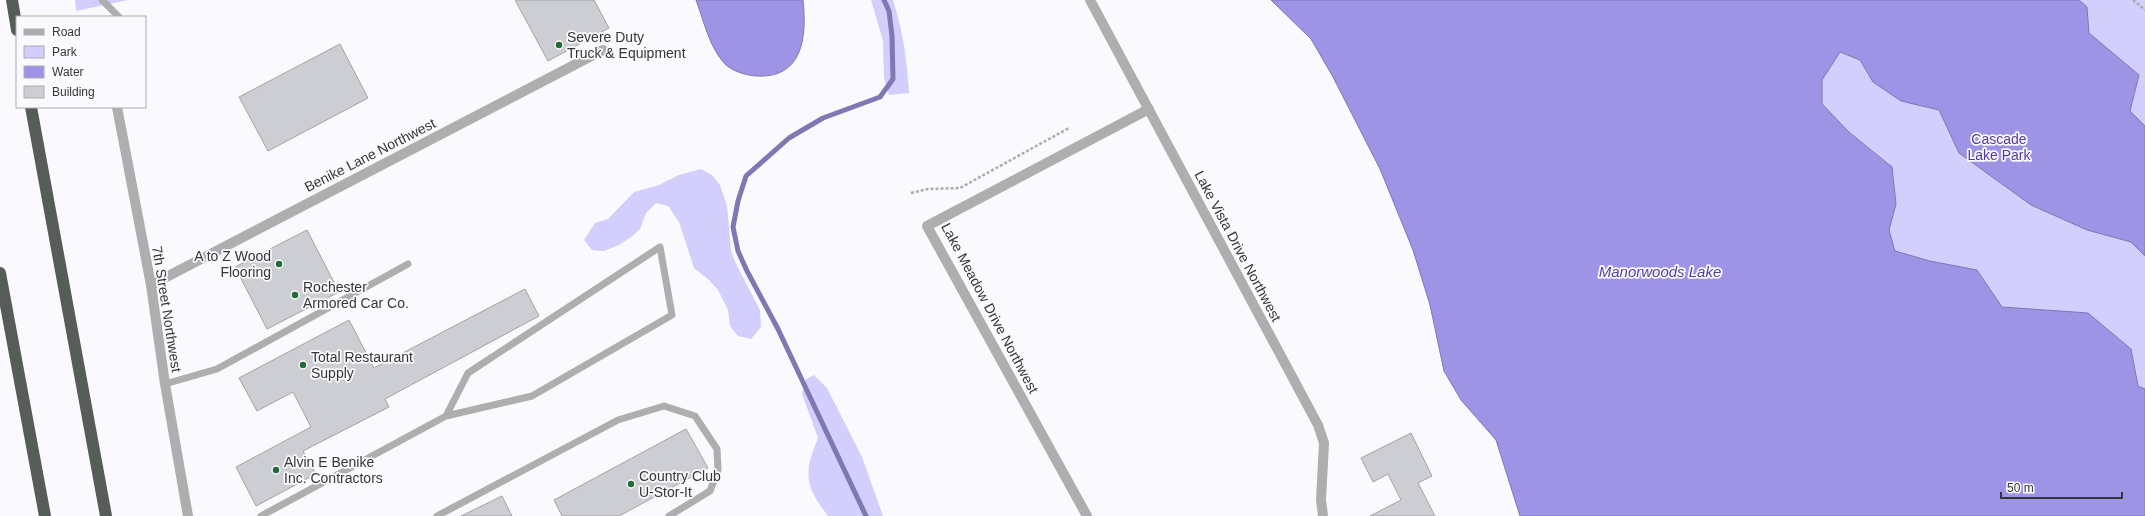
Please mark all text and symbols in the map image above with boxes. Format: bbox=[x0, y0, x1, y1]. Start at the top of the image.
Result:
legend bbox=[16, 16, 146, 108]
text: Road bbox=[52, 25, 81, 39]
place label: Severe Duty Truck & Equipment bbox=[567, 29, 686, 61]
marker: Severe Duty Truck & Equipment bbox=[554, 40, 564, 50]
text: Park bbox=[52, 45, 78, 59]
text: Water bbox=[52, 65, 84, 79]
text: Building bbox=[52, 85, 95, 99]
street label: Benike Lane Northwest bbox=[302, 115, 438, 195]
park label: Cascade Lake Park bbox=[1967, 131, 2032, 163]
street label: Lake Vista Drive Northwest bbox=[1191, 168, 1285, 324]
street label: Lake Meadow Drive Northwest bbox=[938, 220, 1042, 396]
street label: 7th Street Northwest bbox=[149, 245, 185, 373]
place label: A to Z Wood Flooring bbox=[194, 248, 271, 280]
marker: A to Z Wood Flooring bbox=[274, 259, 284, 269]
water label: Manorwoods Lake bbox=[1599, 263, 1721, 280]
place label: Rochester Armored Car Co. bbox=[303, 279, 409, 311]
marker: Rochester Armored Car Co. bbox=[290, 290, 300, 300]
place label: Total Restaurant Supply bbox=[311, 349, 413, 381]
marker: Total Restaurant Supply bbox=[298, 360, 308, 370]
place label: Alvin E Benike Inc. Contractors bbox=[284, 454, 383, 486]
marker: Alvin E Benike Inc. Contractors bbox=[271, 465, 281, 475]
place label: Country Club U-Stor-It bbox=[639, 468, 721, 500]
scale bar bbox=[2001, 474, 2122, 500]
marker: Country Club U-Stor-It bbox=[626, 479, 636, 489]
text: 50 m bbox=[2007, 481, 2034, 495]

